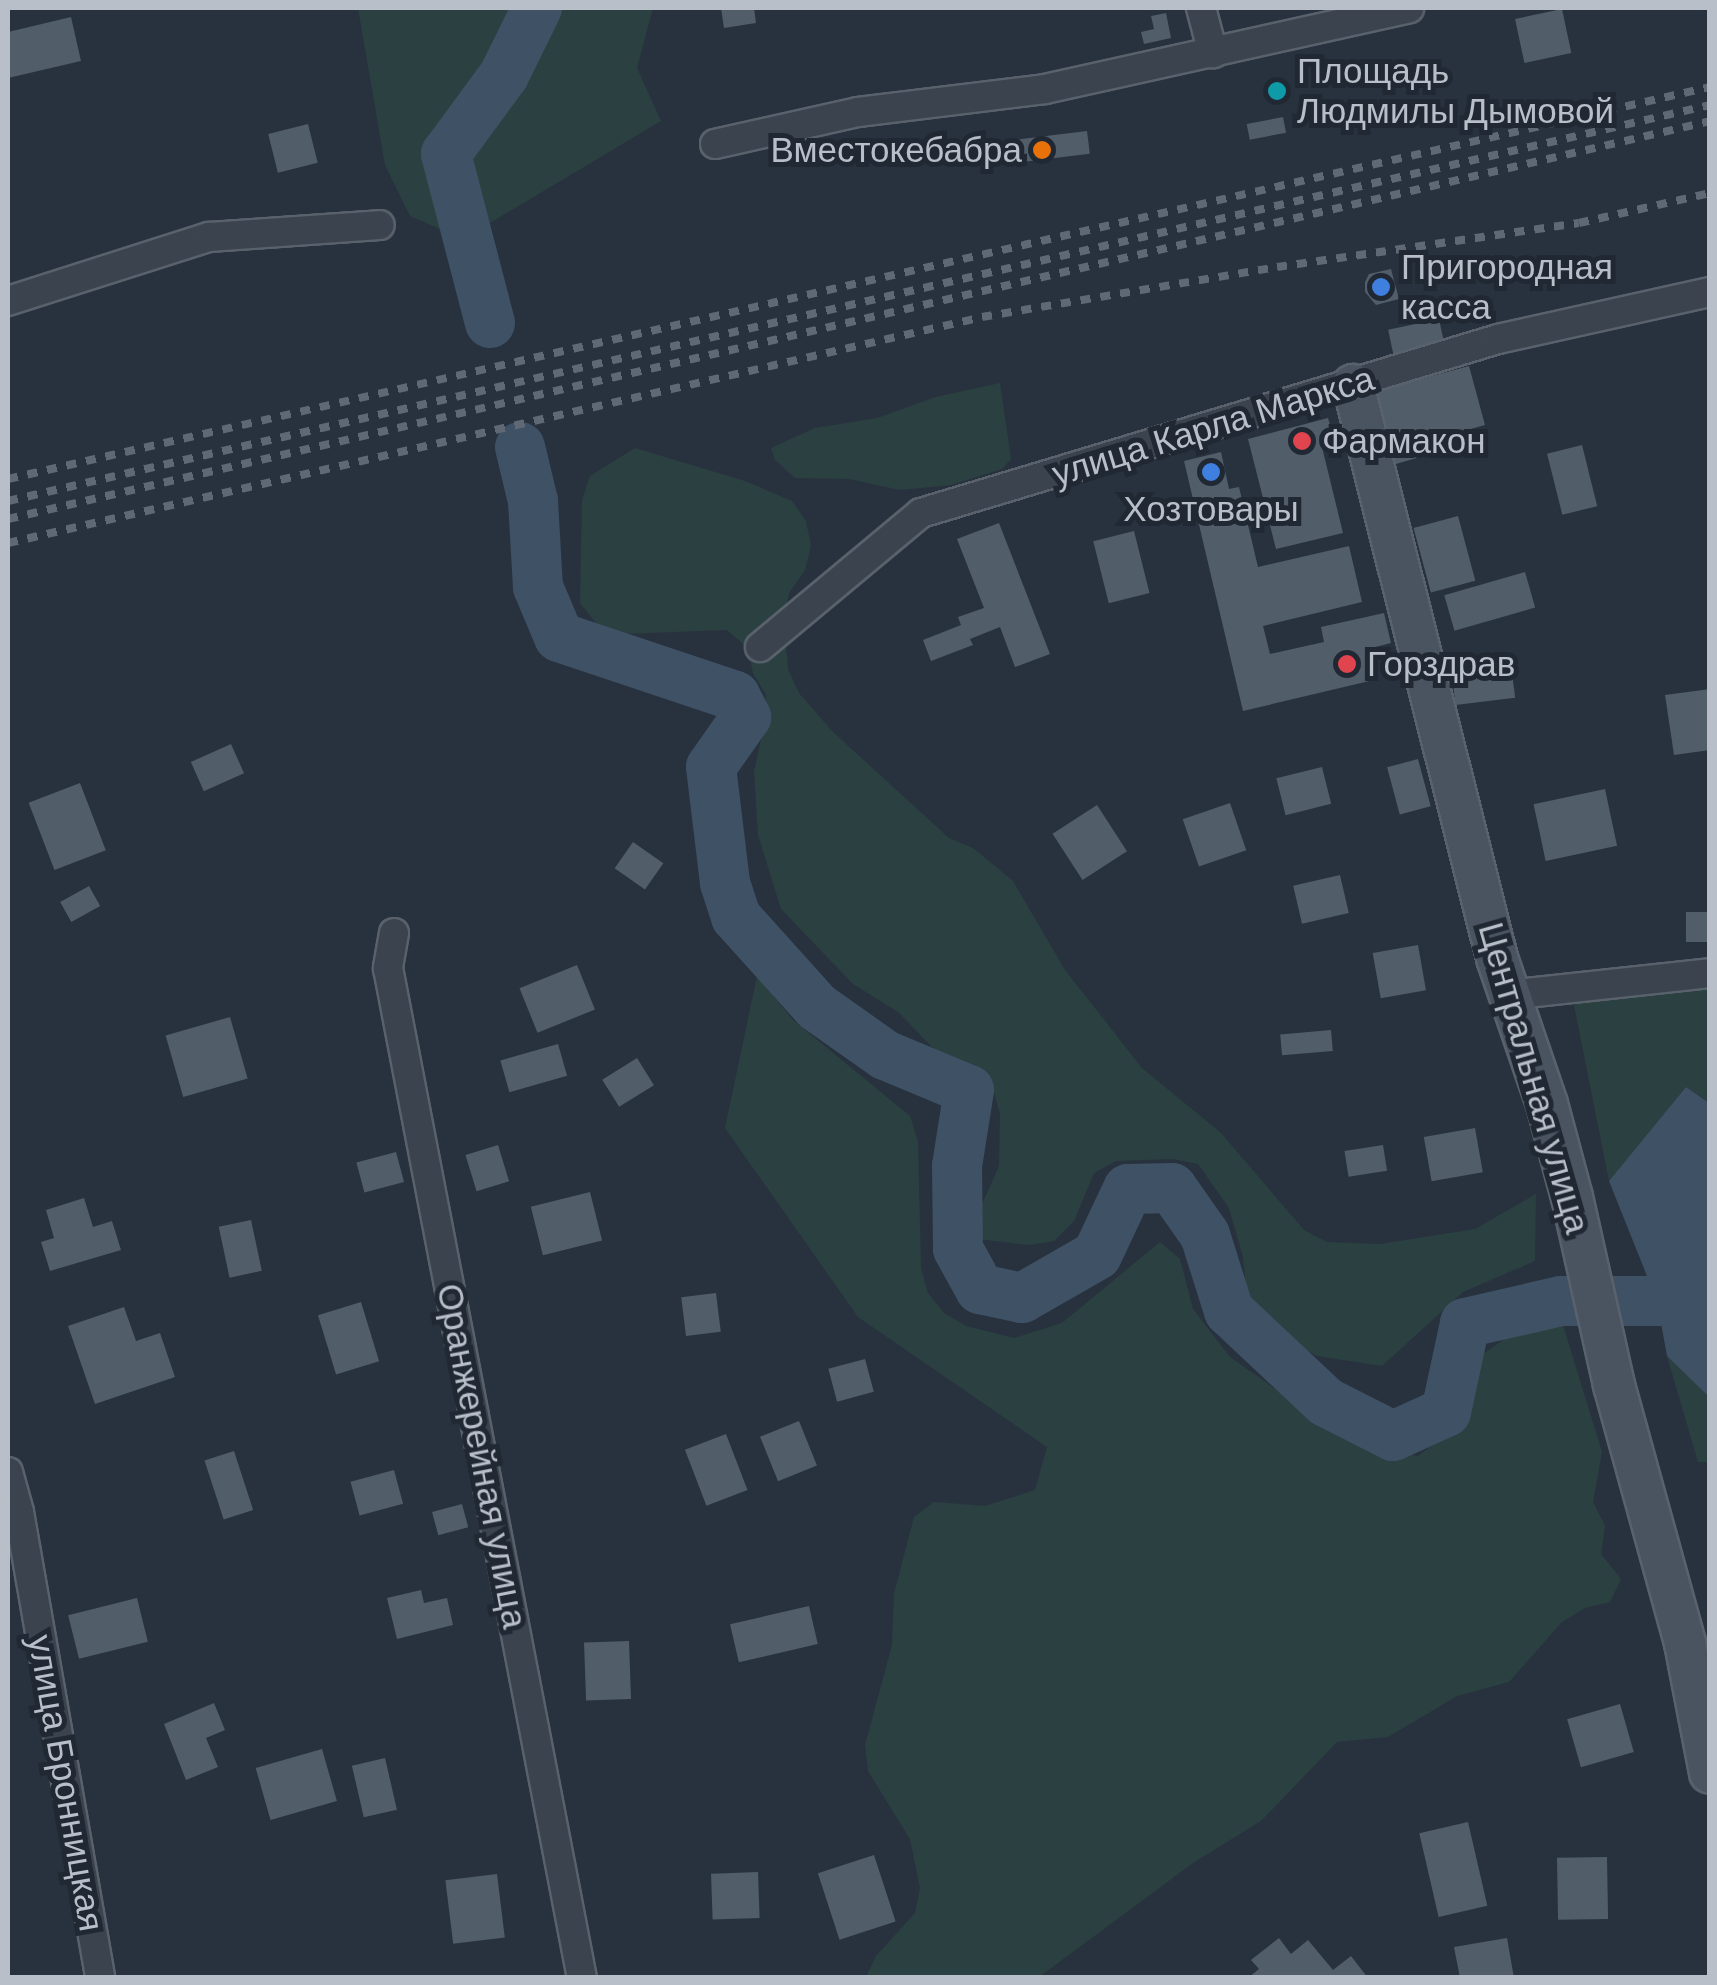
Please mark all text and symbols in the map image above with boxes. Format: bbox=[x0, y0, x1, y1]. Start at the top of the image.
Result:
place label: Площадь Людмилы Дымовой bbox=[1297, 50, 1614, 132]
marker: Площадь Людмилы Дымовой bbox=[1266, 80, 1288, 102]
place label: Вместокебабра bbox=[770, 129, 1022, 171]
marker: Вместокебабра bbox=[1031, 139, 1053, 161]
place label: Пригородная касса bbox=[1401, 246, 1613, 328]
marker: Пригородная касса bbox=[1370, 276, 1392, 298]
street label: улица Карла Маркса bbox=[1047, 357, 1379, 495]
place label: Фармакон bbox=[1322, 420, 1486, 462]
marker: Фармакон bbox=[1291, 430, 1313, 452]
marker: Хозтовары bbox=[1200, 461, 1222, 483]
place label: Хозтовары bbox=[1123, 488, 1299, 530]
place label: Горздрав bbox=[1367, 643, 1515, 685]
marker: Горздрав bbox=[1336, 653, 1358, 675]
street label: Центральная улица bbox=[1469, 918, 1599, 1238]
street label: Оранжерейная улица bbox=[428, 1280, 536, 1632]
street label: улица Бронницкая bbox=[19, 1632, 113, 1934]

